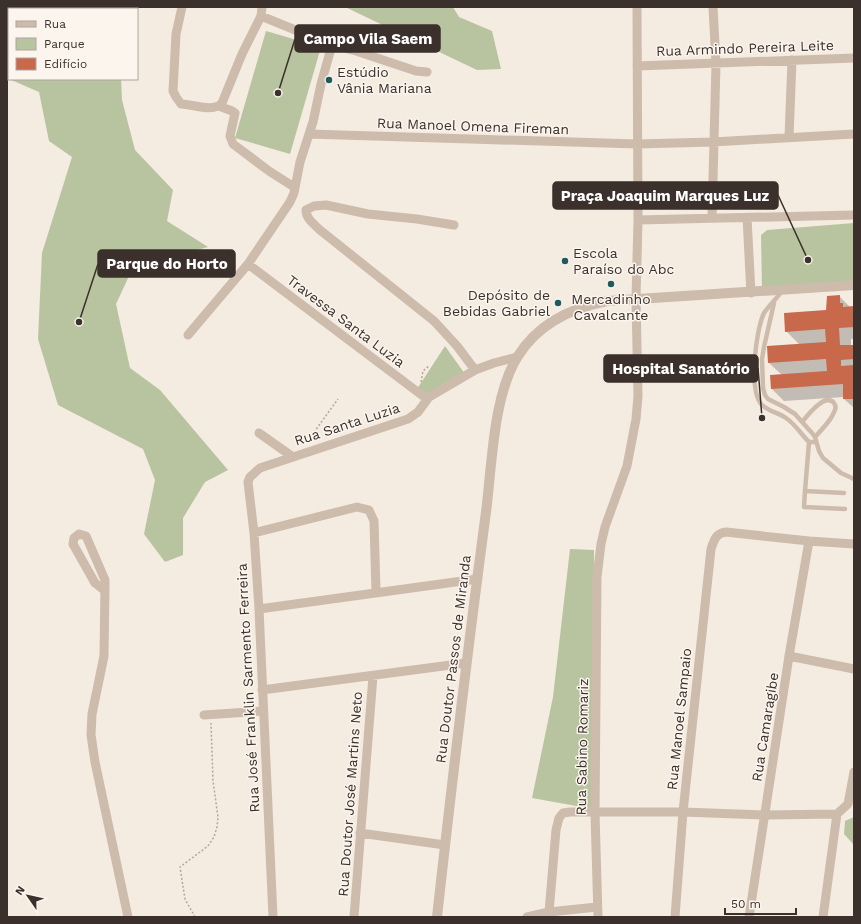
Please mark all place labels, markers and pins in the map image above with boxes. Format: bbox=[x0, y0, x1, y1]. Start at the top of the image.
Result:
callout: Campo Vila Saem bbox=[295, 25, 440, 52]
place label: Estúdio Vânia Mariana bbox=[337, 64, 432, 96]
marker: Estúdio Vânia Mariana bbox=[324, 75, 334, 85]
callout: Praça Joaquim Marques Luz bbox=[553, 182, 778, 209]
place label: Escola Paraíso do Abc bbox=[573, 245, 675, 277]
callout: Parque do Horto bbox=[98, 250, 235, 277]
marker: Escola Paraíso do Abc bbox=[560, 256, 570, 266]
marker: Mercadinho Cavalcante bbox=[606, 279, 616, 289]
place label: Depósito de Bebidas Gabriel bbox=[443, 287, 551, 319]
place label: Mercadinho Cavalcante bbox=[571, 291, 651, 323]
marker: Depósito de Bebidas Gabriel bbox=[553, 298, 563, 308]
callout: Hospital Sanatório bbox=[604, 355, 758, 382]

